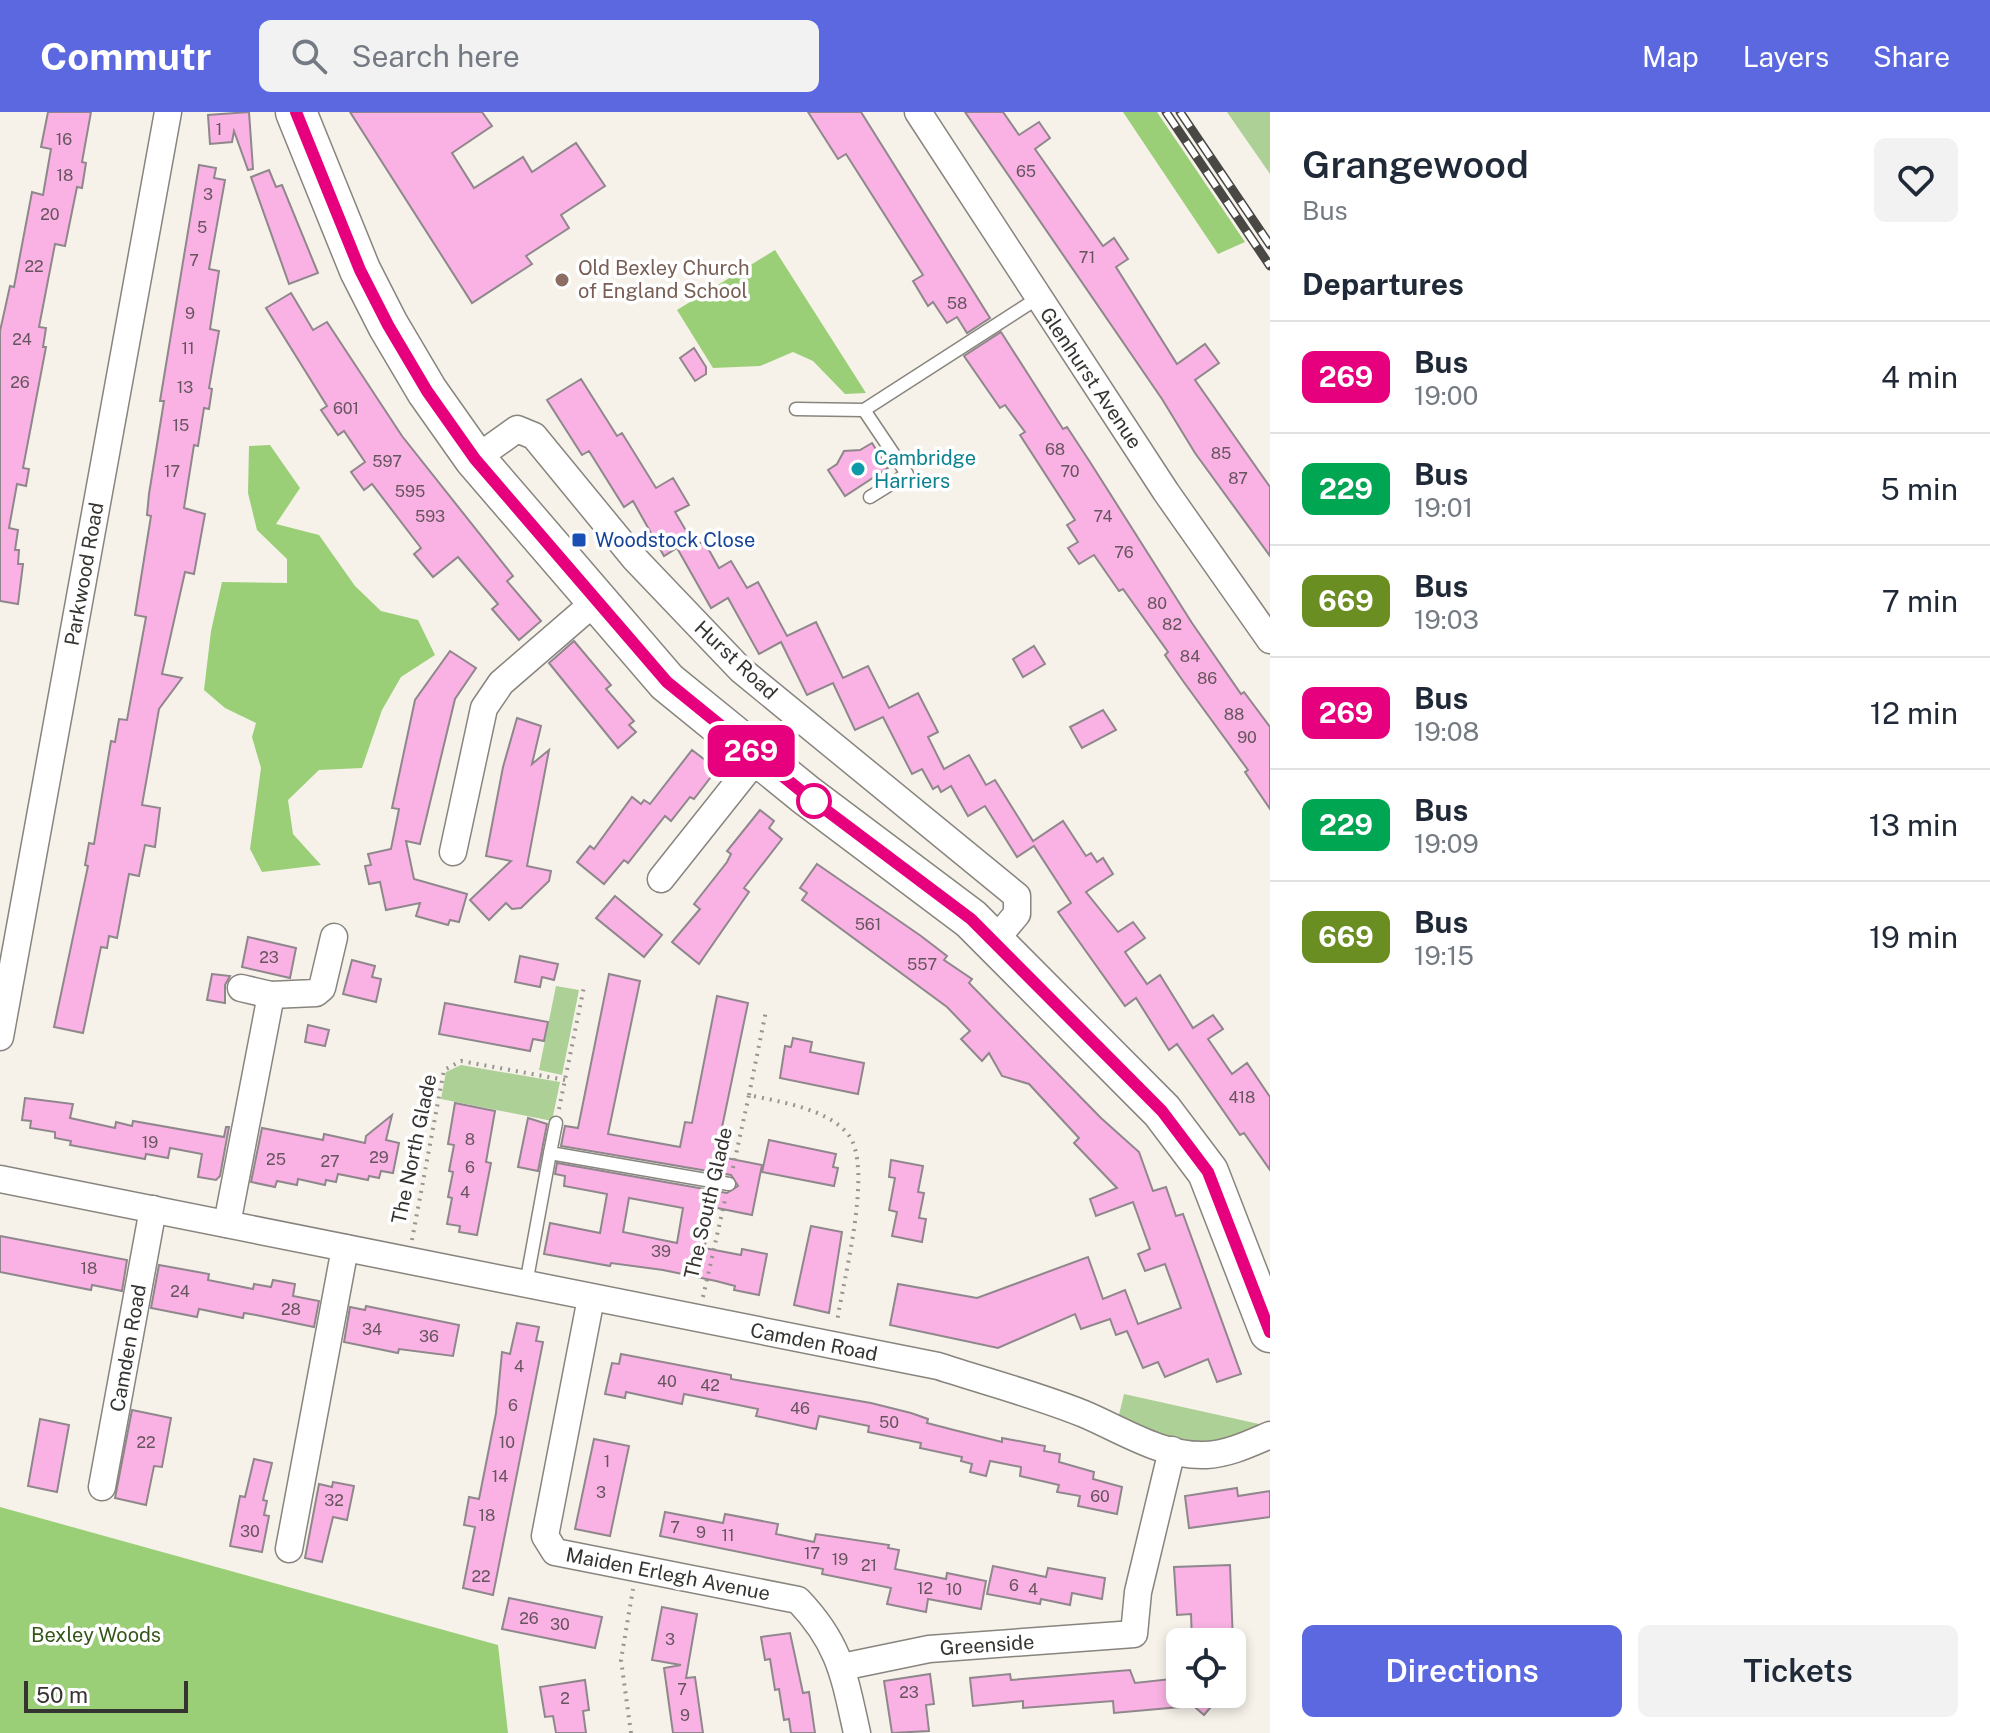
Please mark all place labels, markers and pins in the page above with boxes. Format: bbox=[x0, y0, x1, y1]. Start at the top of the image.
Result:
place label: Old Bexley Church of England School bbox=[578, 256, 750, 303]
marker: Old Bexley Church of England School bbox=[553, 271, 571, 289]
place label: Cambridge Harriers bbox=[874, 446, 976, 493]
marker: Cambridge Harriers bbox=[849, 460, 867, 478]
place label: Woodstock Close bbox=[595, 528, 755, 552]
marker: Woodstock Close bbox=[570, 531, 588, 549]
unlabelled marker bbox=[797, 784, 831, 818]

